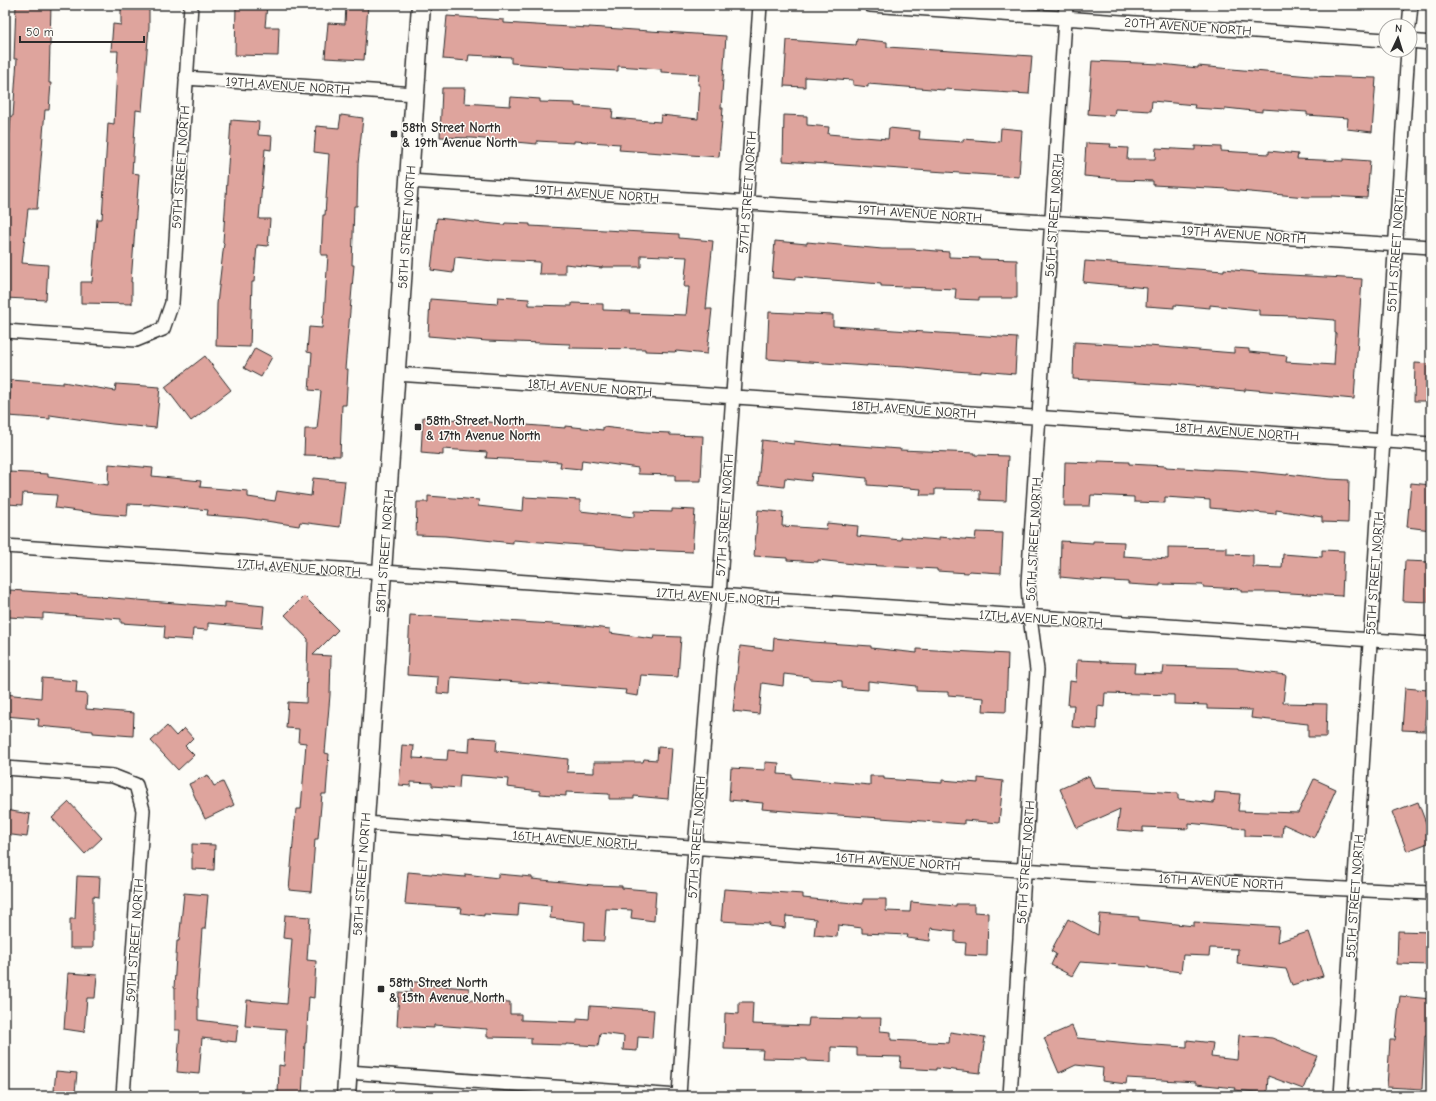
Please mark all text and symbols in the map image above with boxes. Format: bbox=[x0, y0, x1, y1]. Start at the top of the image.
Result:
street label: 20TH AVENUE NORTH bbox=[1124, 15, 1252, 38]
scale bar bbox=[20, 18, 144, 44]
north arrow bbox=[1378, 18, 1418, 58]
text: N bbox=[1395, 22, 1403, 35]
text: 50 m bbox=[26, 25, 54, 39]
street label: 19TH AVENUE NORTH bbox=[225, 74, 351, 97]
street label: 59TH STREET NORTH bbox=[169, 105, 192, 229]
place label: 58th Street North & 19th Avenue North bbox=[402, 120, 518, 150]
marker: 58th Street North & 19th Avenue North bbox=[389, 129, 399, 139]
street label: 57TH STREET NORTH bbox=[736, 130, 759, 254]
street label: 56TH STREET NORTH bbox=[1042, 153, 1065, 277]
street label: 58TH STREET NORTH bbox=[395, 165, 418, 289]
street label: 19TH AVENUE NORTH bbox=[534, 182, 660, 205]
street label: 55TH STREET NORTH bbox=[1384, 188, 1407, 312]
street label: 19TH AVENUE NORTH bbox=[857, 202, 983, 225]
street label: 19TH AVENUE NORTH bbox=[1181, 223, 1307, 246]
street label: 18TH AVENUE NORTH bbox=[527, 376, 653, 399]
street label: 18TH AVENUE NORTH bbox=[851, 398, 977, 421]
place label: 58th Street North & 17th Avenue North bbox=[426, 413, 541, 443]
street label: 18TH AVENUE NORTH bbox=[1174, 420, 1300, 443]
marker: 58th Street North & 17th Avenue North bbox=[413, 422, 423, 432]
street label: 57TH STREET NORTH bbox=[713, 453, 736, 577]
street label: 56TH STREET NORTH bbox=[1023, 477, 1044, 601]
street label: 58TH STREET NORTH bbox=[373, 489, 396, 613]
street label: 55TH STREET NORTH bbox=[1363, 511, 1386, 635]
street label: 17TH AVENUE NORTH bbox=[236, 556, 361, 579]
street label: 17TH AVENUE NORTH bbox=[655, 585, 780, 608]
street label: 17TH AVENUE NORTH bbox=[978, 607, 1103, 630]
street label: 57TH STREET NORTH bbox=[685, 775, 708, 899]
street label: 56TH STREET NORTH bbox=[1014, 800, 1037, 924]
street label: 58TH STREET NORTH bbox=[350, 812, 373, 936]
street label: 16TH AVENUE NORTH bbox=[512, 828, 638, 851]
street label: 55TH STREET NORTH bbox=[1343, 834, 1366, 958]
street label: 16TH AVENUE NORTH bbox=[835, 850, 961, 873]
street label: 16TH AVENUE NORTH bbox=[1158, 871, 1284, 892]
street label: 59TH STREET NORTH bbox=[123, 878, 146, 1002]
place label: 58th Street North & 15th Avenue North bbox=[389, 975, 505, 1005]
marker: 58th Street North & 15th Avenue North bbox=[376, 984, 386, 994]

